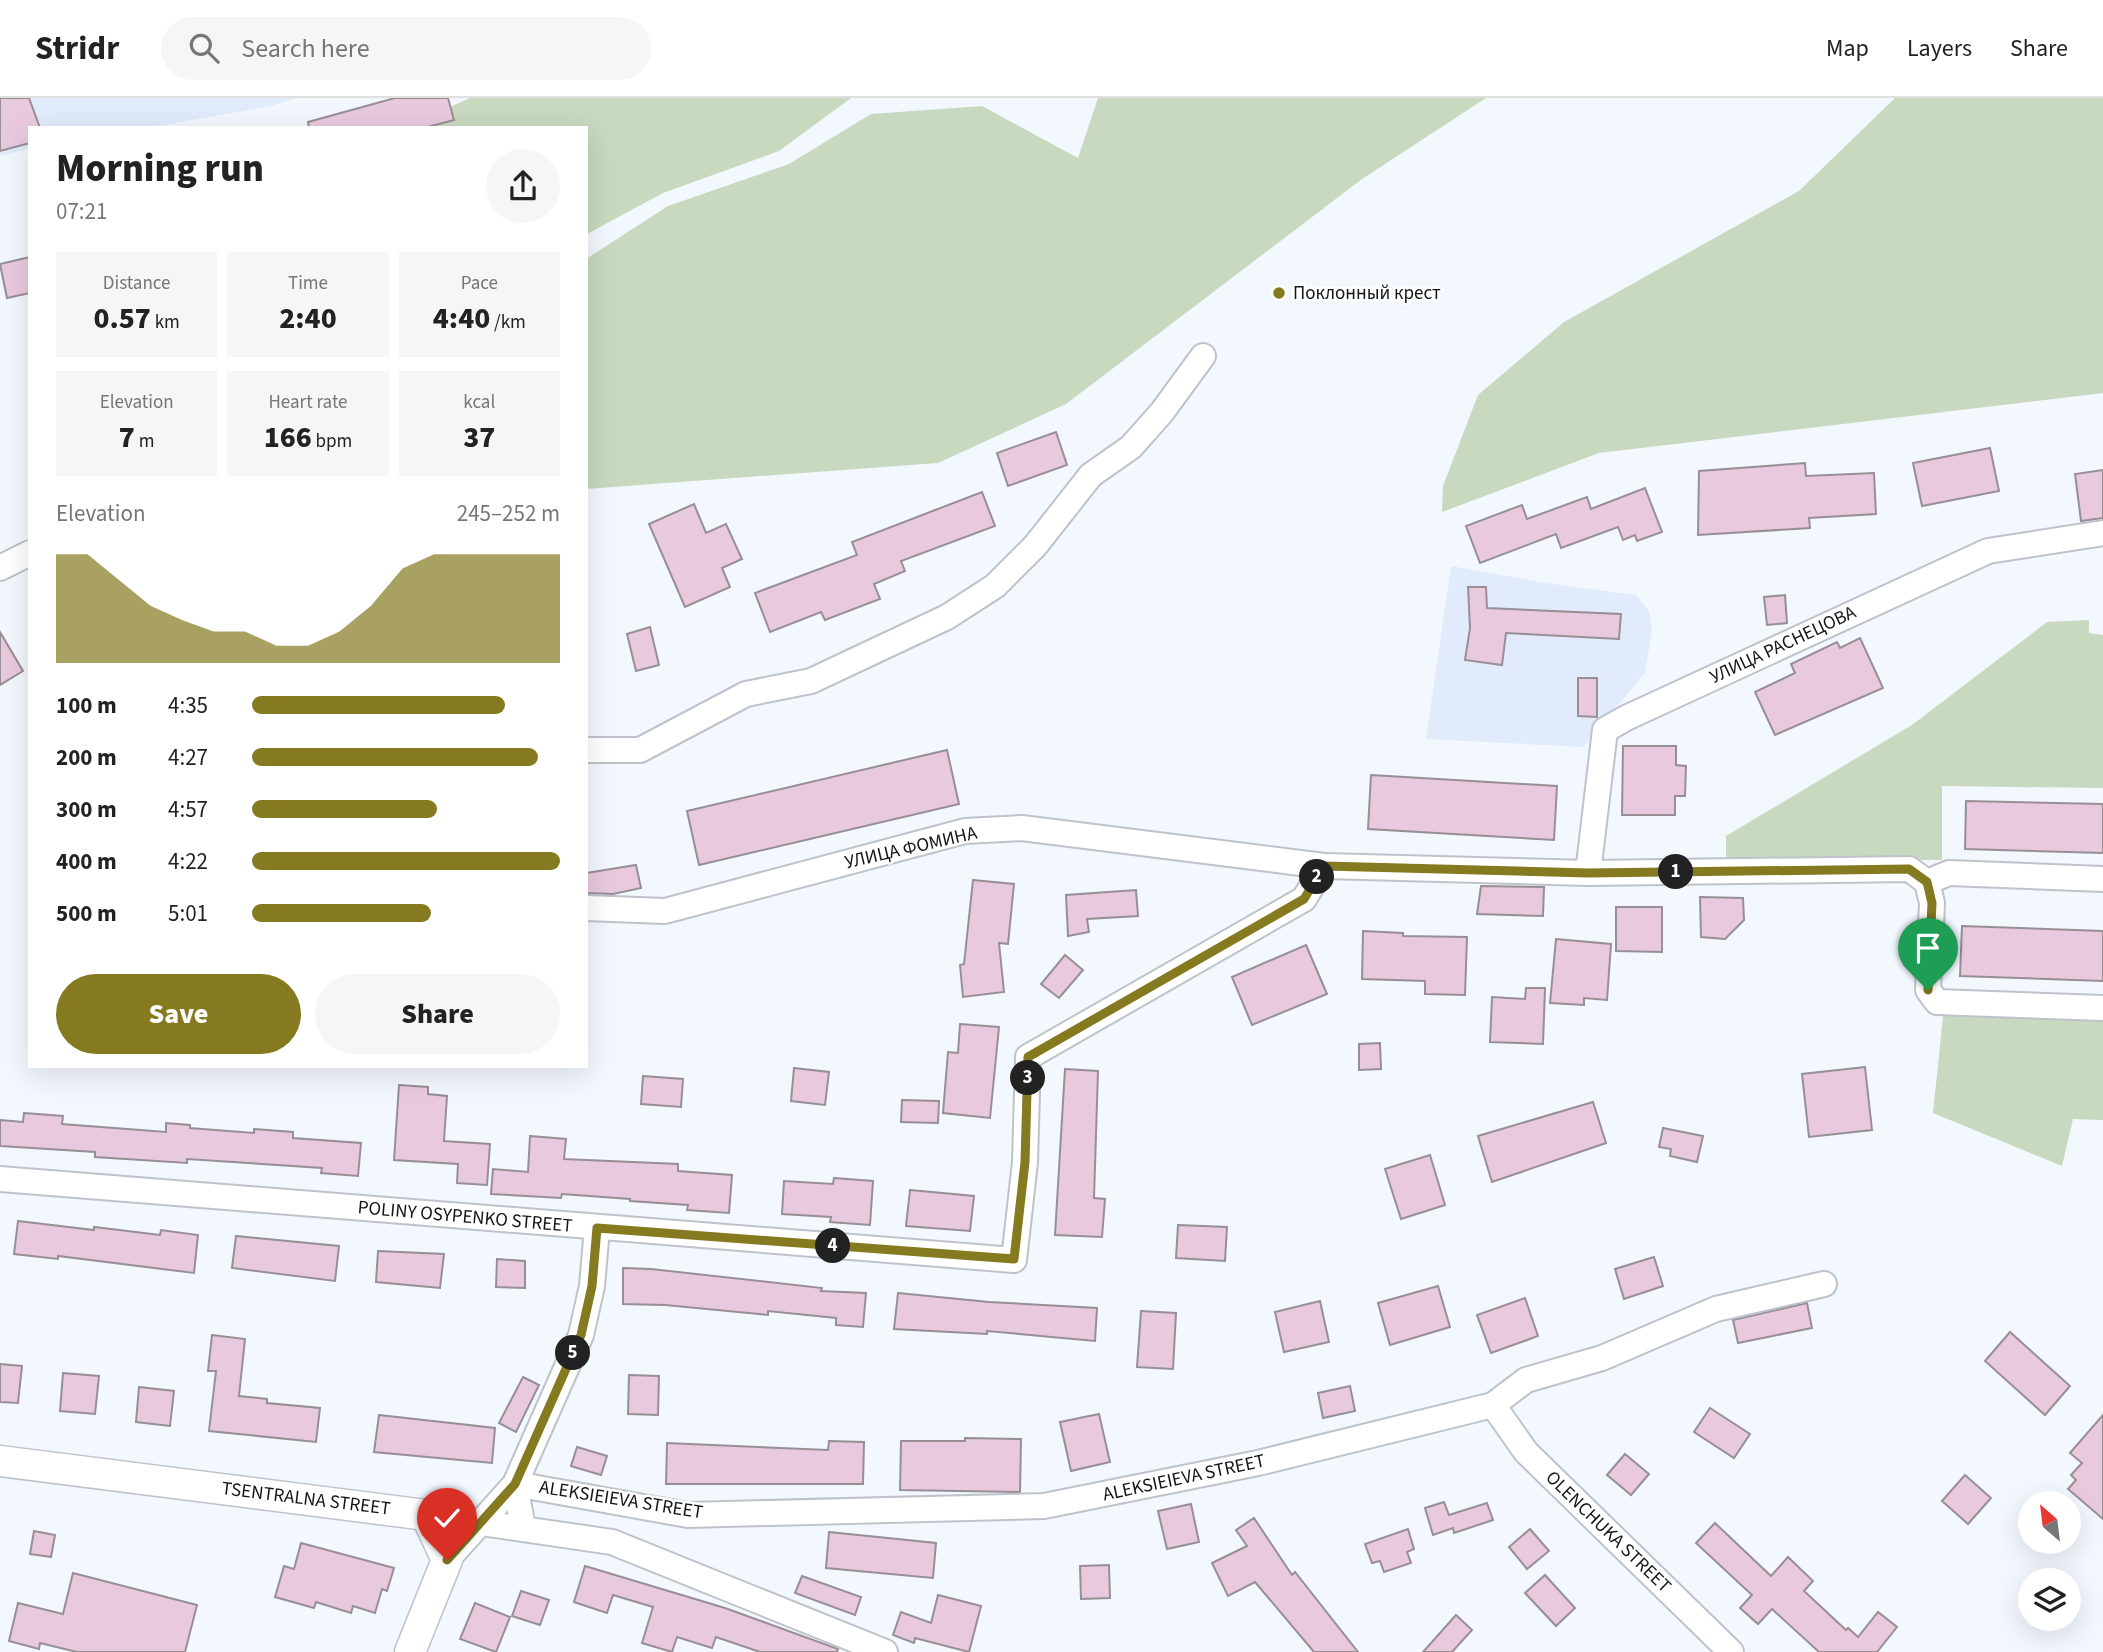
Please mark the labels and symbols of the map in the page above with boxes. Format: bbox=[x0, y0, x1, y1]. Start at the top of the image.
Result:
place label: Поклонный крест bbox=[1293, 280, 1441, 307]
marker: Поклонный крест bbox=[1271, 285, 1287, 301]
street label: УЛИЦА РАСНЕЦОВА bbox=[1705, 599, 1861, 691]
street label: УЛИЦА ФОМИНА bbox=[842, 820, 980, 876]
pin: 1 bbox=[1658, 854, 1694, 890]
pin: 2 bbox=[1300, 860, 1334, 894]
pin bbox=[1898, 918, 1958, 990]
pin: 3 bbox=[1010, 1060, 1046, 1096]
street label: POLINY OSYPENKO STREET bbox=[357, 1194, 573, 1240]
pin: 4 bbox=[816, 1228, 850, 1264]
pin: 5 bbox=[556, 1336, 590, 1370]
street label: ALEKSIEIEVA STREET bbox=[1100, 1448, 1268, 1508]
street label: OLENCHUKA STREET bbox=[1539, 1465, 1677, 1599]
street label: ALEKSIEIEVA STREET bbox=[537, 1474, 705, 1526]
street label: TSENTRALNA STREET bbox=[220, 1475, 392, 1523]
pin bbox=[417, 1488, 477, 1560]
north arrow bbox=[2018, 1491, 2081, 1554]

